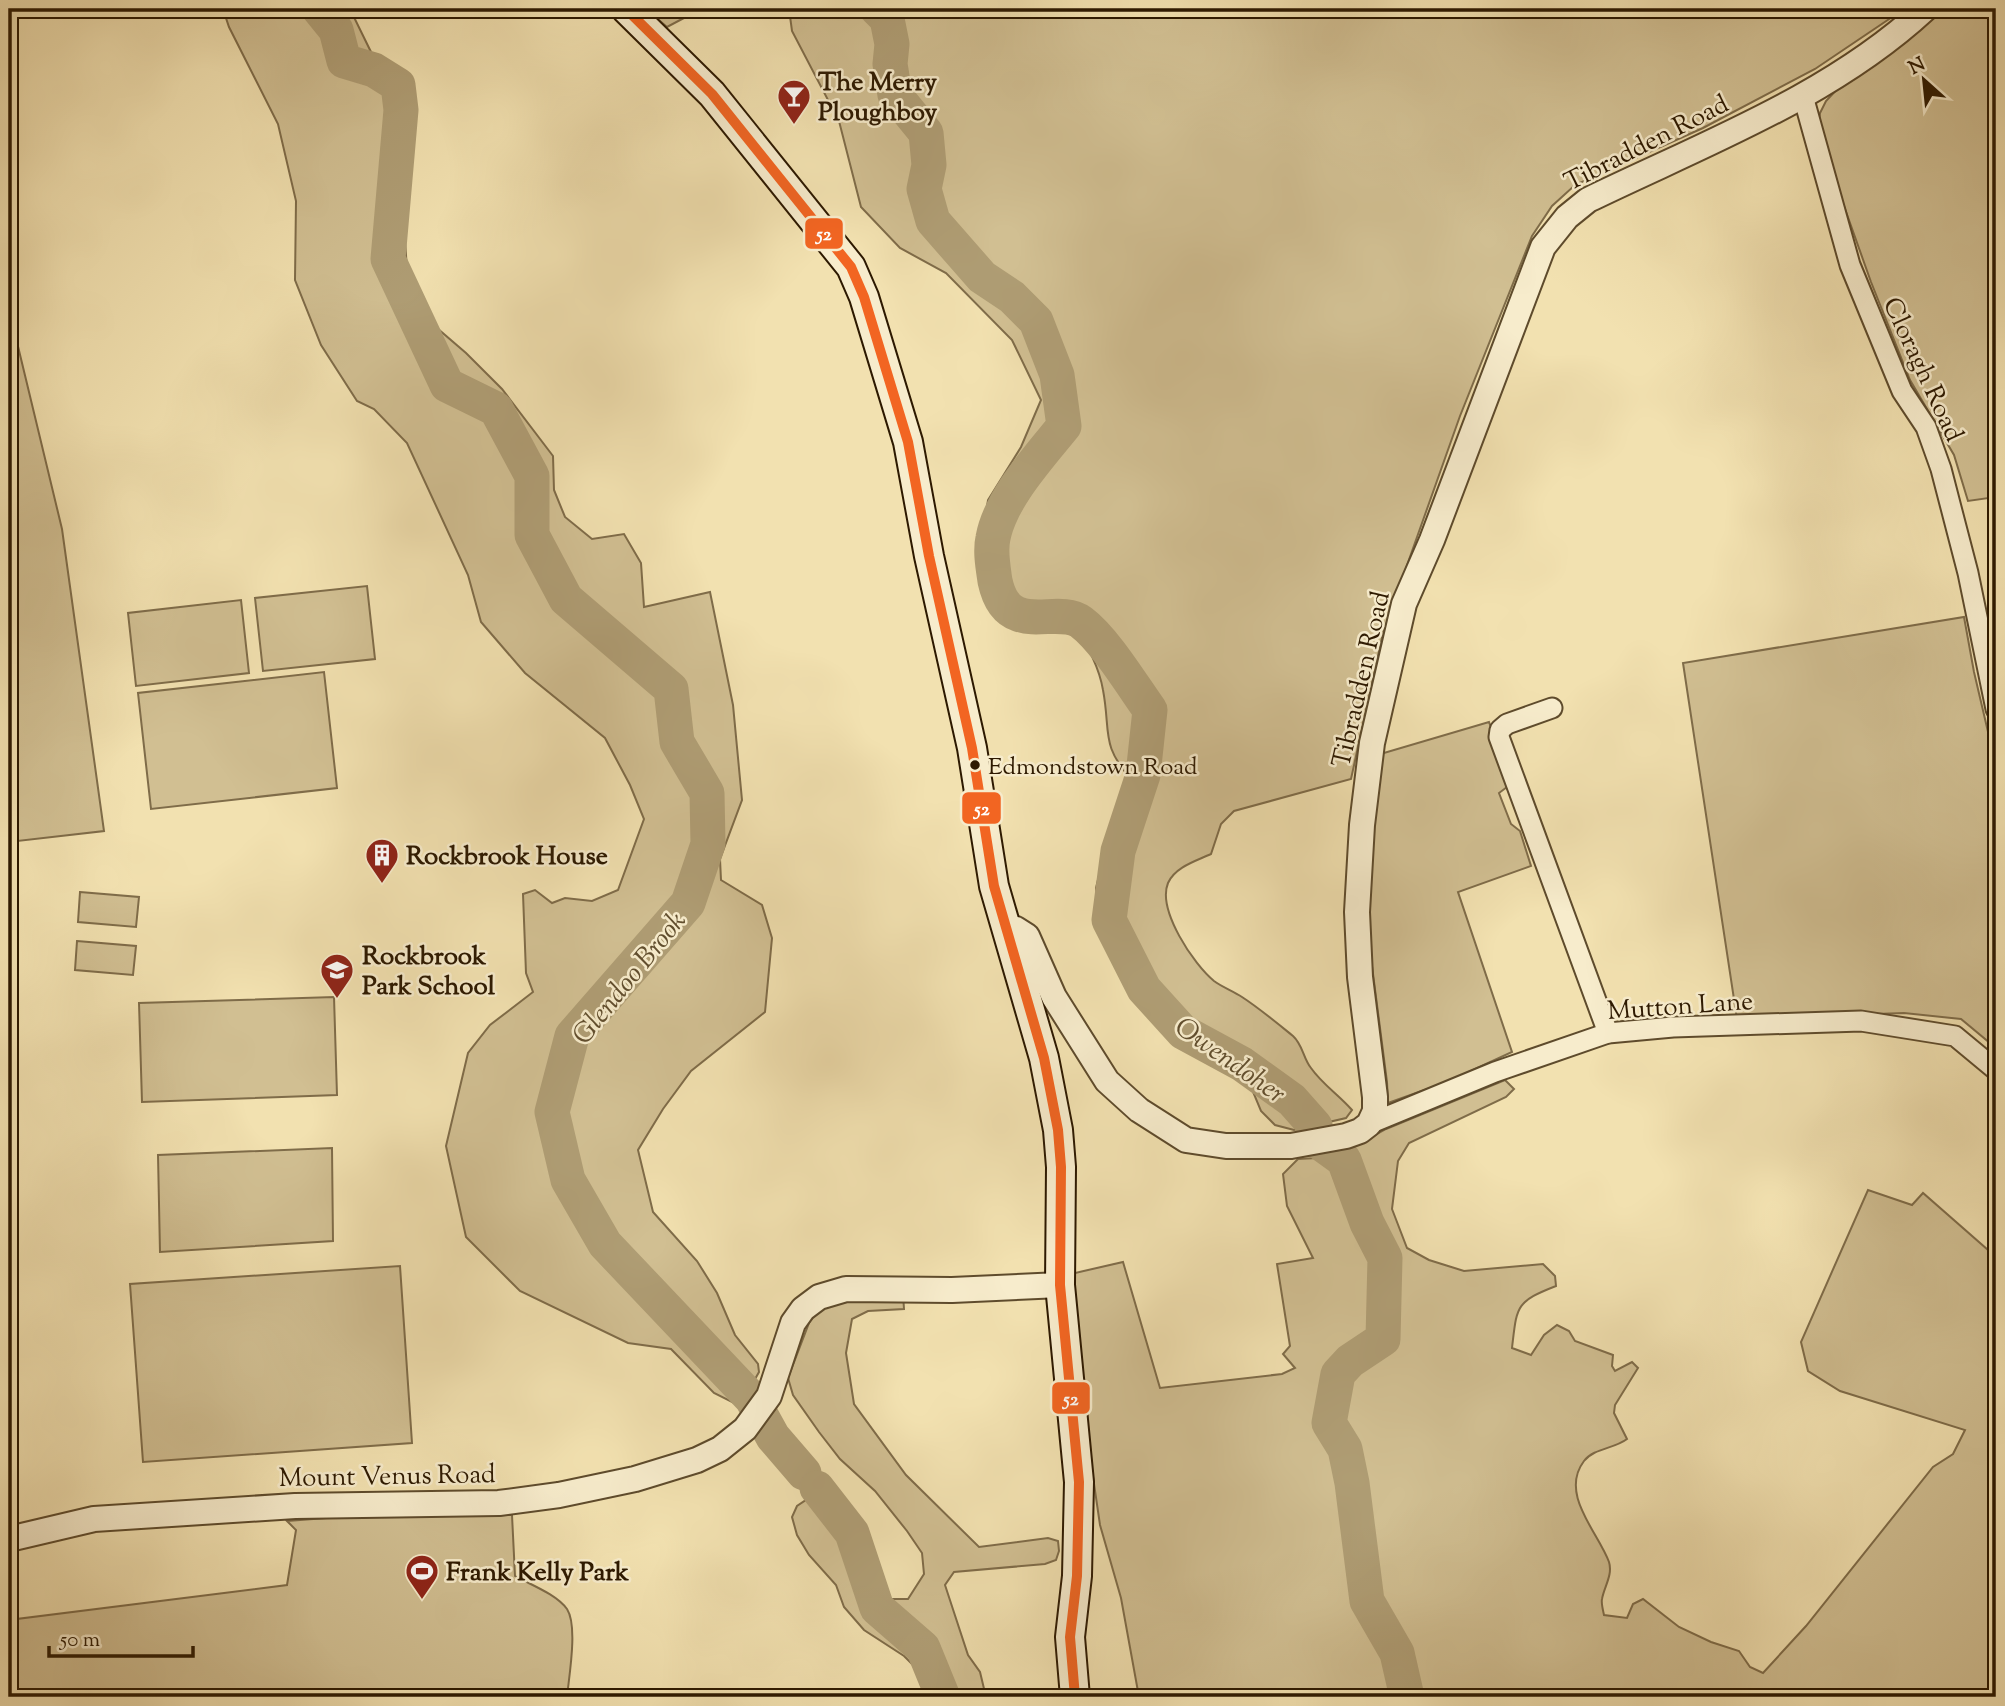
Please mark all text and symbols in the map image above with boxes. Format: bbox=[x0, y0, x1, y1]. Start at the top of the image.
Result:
north arrow bbox=[1890, 46, 1960, 116]
text: N bbox=[1905, 52, 1930, 83]
place label: The Merry Ploughboy bbox=[818, 65, 937, 132]
bar icon: The Merry Ploughboy bbox=[775, 77, 813, 126]
street label: Tibradden Road bbox=[1559, 87, 1736, 202]
line badge: 52 bbox=[804, 217, 844, 250]
text: 52 bbox=[814, 222, 832, 249]
street label: Cloragh Road bbox=[1872, 292, 1971, 449]
street label: Tibradden Road bbox=[1324, 587, 1401, 771]
place label: Edmondstown Road bbox=[988, 751, 1198, 785]
marker: Edmondstown Road bbox=[968, 758, 982, 772]
line badge: 52 bbox=[961, 791, 1002, 825]
text: 52 bbox=[972, 797, 990, 824]
building icon: Rockbrook House bbox=[363, 836, 401, 885]
place label: Rockbrook House bbox=[406, 839, 608, 876]
water label: Glendoo Brook bbox=[564, 903, 697, 1054]
place label: Rockbrook Park School bbox=[362, 939, 496, 1006]
school or university icon: Rockbrook Park School bbox=[318, 951, 356, 1000]
street label: Mutton Lane bbox=[1606, 984, 1754, 1031]
water label: Owendoher bbox=[1165, 1008, 1293, 1115]
line badge: 52 bbox=[1051, 1381, 1091, 1415]
text: 52 bbox=[1061, 1387, 1079, 1414]
street label: Mount Venus Road bbox=[278, 1457, 496, 1498]
sports icon: Frank Kelly Park bbox=[403, 1552, 441, 1601]
place label: Frank Kelly Park bbox=[446, 1555, 630, 1592]
scale bar bbox=[49, 1615, 192, 1659]
text: 50 m bbox=[59, 1626, 100, 1656]

